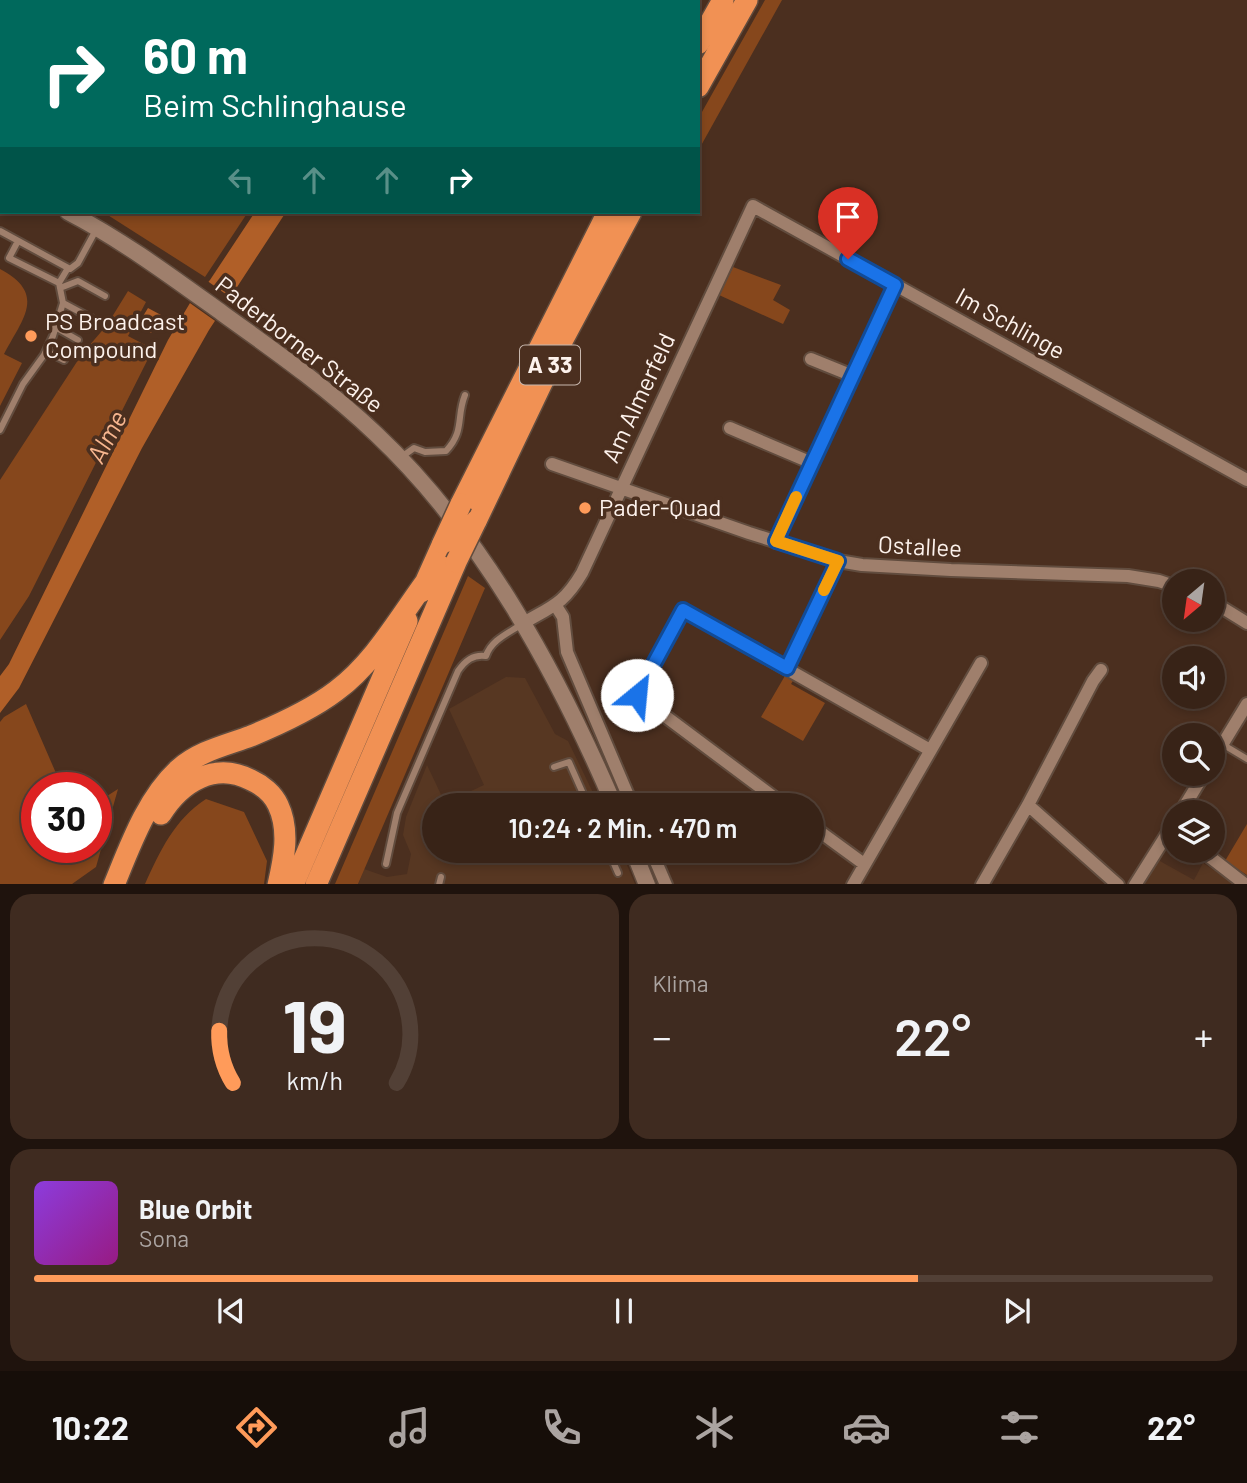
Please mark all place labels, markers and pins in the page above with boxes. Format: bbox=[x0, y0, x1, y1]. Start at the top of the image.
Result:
pin bbox=[818, 187, 878, 259]
place label: PS Broadcast Compound bbox=[45, 306, 185, 363]
marker: PS Broadcast Compound bbox=[23, 328, 39, 344]
place label: Pader-Quad bbox=[599, 492, 721, 521]
marker: Pader-Quad bbox=[577, 500, 593, 516]

